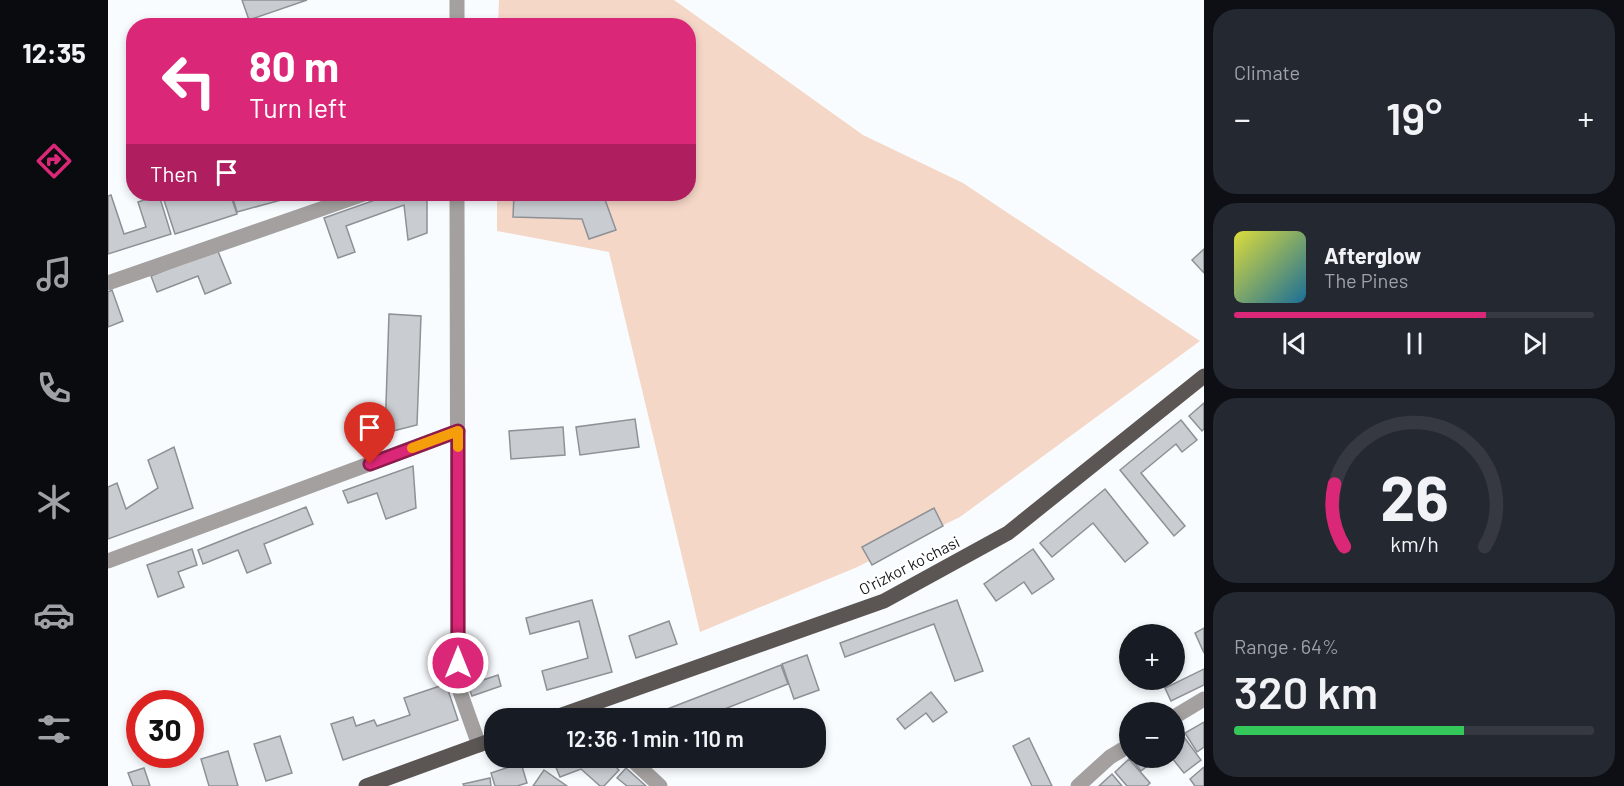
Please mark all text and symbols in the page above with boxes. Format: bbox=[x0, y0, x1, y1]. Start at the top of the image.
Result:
text: 12:35 bbox=[22, 36, 86, 68]
text: 80 m bbox=[249, 40, 339, 90]
icon: left bbox=[150, 42, 228, 120]
text: Climate bbox=[1234, 60, 1300, 84]
text: 19° bbox=[1386, 90, 1442, 144]
text: Turn left bbox=[249, 91, 347, 123]
text: − bbox=[1234, 98, 1251, 138]
text: + bbox=[1578, 98, 1594, 138]
icon: directions bbox=[33, 140, 75, 182]
icon: arrive bbox=[210, 156, 243, 189]
text: Then bbox=[150, 160, 198, 186]
text: Afterglow bbox=[1324, 242, 1421, 268]
icon: music bbox=[33, 253, 75, 295]
text: The Pines bbox=[1324, 268, 1408, 292]
icon: previous bbox=[1278, 327, 1311, 360]
icon: pause bbox=[1398, 327, 1431, 360]
icon: next bbox=[1518, 327, 1551, 360]
icon: phone bbox=[33, 367, 75, 409]
pin bbox=[344, 402, 395, 464]
icon: arrive bbox=[353, 411, 386, 444]
text: 26 bbox=[1380, 459, 1448, 533]
icon: climate bbox=[33, 481, 75, 523]
street label: Oʻrizkor koʻchasi bbox=[856, 532, 962, 598]
text: km/h bbox=[1390, 532, 1438, 557]
icon: car bbox=[33, 594, 75, 636]
map controls bbox=[1119, 624, 1185, 768]
button: + bbox=[1119, 624, 1185, 690]
position arrow bbox=[426, 631, 490, 695]
text: Range · 64% bbox=[1234, 634, 1339, 658]
text: 320 km bbox=[1234, 664, 1378, 718]
speed limit sign: 30 bbox=[126, 690, 204, 768]
button: − bbox=[1119, 702, 1185, 768]
icon: filters bbox=[33, 708, 75, 750]
text: 12:36 · 1 min · 110 m bbox=[566, 725, 744, 751]

